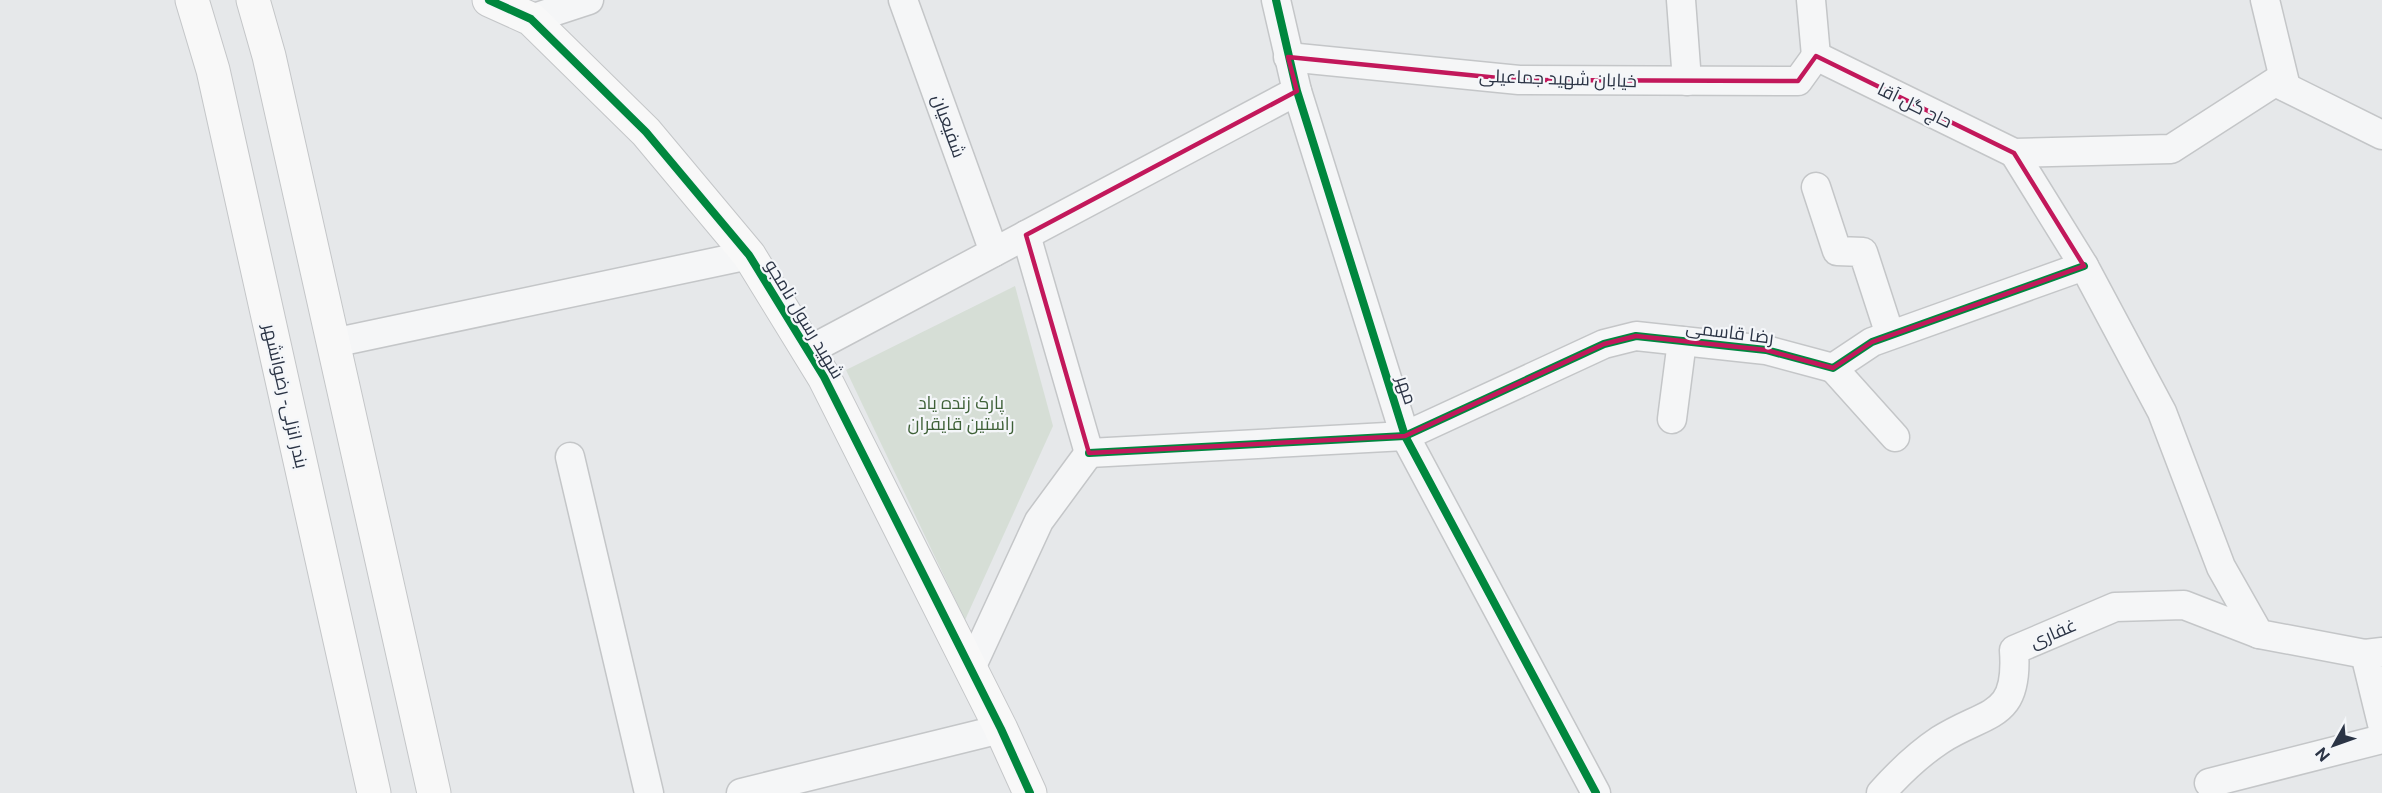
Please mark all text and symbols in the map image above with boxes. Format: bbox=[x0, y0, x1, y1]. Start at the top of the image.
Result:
street label: خیابان شهید جماعیلی bbox=[1479, 65, 1637, 92]
street label: حاج گل آقا bbox=[1873, 78, 1956, 134]
street label: شفیعیان bbox=[927, 92, 970, 161]
street label: شهید رسول نامجو bbox=[760, 256, 849, 383]
street label: رضا قاسمی bbox=[1685, 316, 1775, 349]
street label: بندر انزلی - رضوانشهر bbox=[258, 321, 313, 471]
street label: مهر bbox=[1391, 372, 1421, 407]
park label: پارک زنده یاد راستین قایقران bbox=[908, 392, 1014, 435]
street label: غفاری bbox=[2027, 614, 2080, 653]
north arrow bbox=[2304, 715, 2364, 775]
text: N bbox=[2312, 743, 2334, 765]

